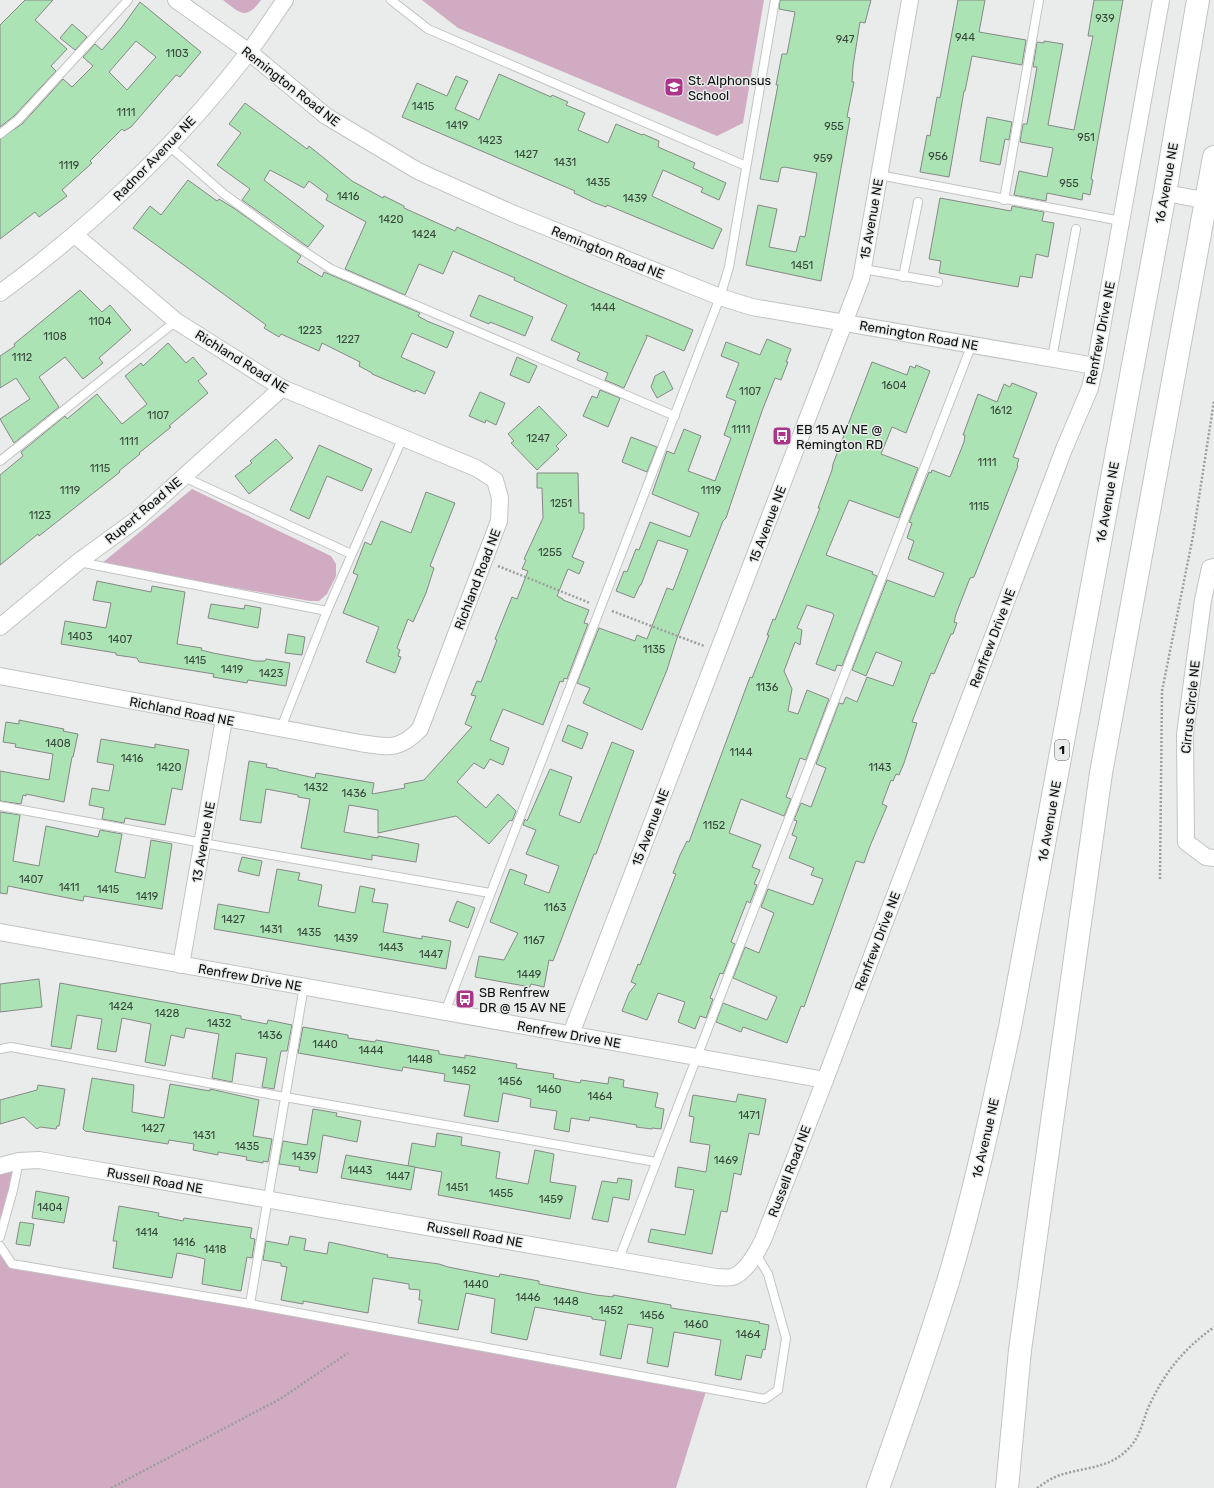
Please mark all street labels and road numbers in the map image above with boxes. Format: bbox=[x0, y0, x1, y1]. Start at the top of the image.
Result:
street label: Remington Road NE bbox=[238, 43, 343, 130]
street label: Radnor Avenue NE bbox=[110, 113, 199, 204]
street label: 16 Avenue NE bbox=[1152, 141, 1181, 225]
street label: 15 Avenue NE bbox=[857, 177, 886, 261]
street label: Remington Road NE bbox=[549, 223, 667, 283]
street label: Renfrew Drive NE bbox=[1083, 280, 1118, 386]
street label: Remington Road NE bbox=[858, 318, 980, 354]
street label: Richland Road NE bbox=[192, 327, 291, 396]
street label: 16 Avenue NE bbox=[1093, 460, 1122, 544]
street label: Rupert Road NE bbox=[102, 474, 185, 547]
street label: 15 Avenue NE bbox=[746, 483, 789, 565]
street label: Richland Road NE bbox=[451, 527, 504, 632]
street label: Renfrew Drive NE bbox=[967, 586, 1018, 690]
street label: Cirrus Circle NE bbox=[1178, 660, 1203, 754]
street label: Richland Road NE bbox=[128, 694, 236, 729]
road number: 1 bbox=[1055, 740, 1069, 760]
street label: 16 Avenue NE bbox=[1035, 779, 1064, 863]
street label: 15 Avenue NE bbox=[629, 786, 672, 868]
street label: 13 Avenue NE bbox=[189, 800, 218, 884]
street label: Renfrew Drive NE bbox=[852, 889, 903, 993]
street label: Renfrew Drive NE bbox=[197, 961, 303, 994]
street label: Renfrew Drive NE bbox=[516, 1018, 622, 1051]
street label: 16 Avenue NE bbox=[969, 1096, 1002, 1180]
street label: Russell Road NE bbox=[765, 1123, 814, 1219]
street label: Russell Road NE bbox=[106, 1165, 204, 1196]
street label: Russell Road NE bbox=[426, 1219, 524, 1250]

